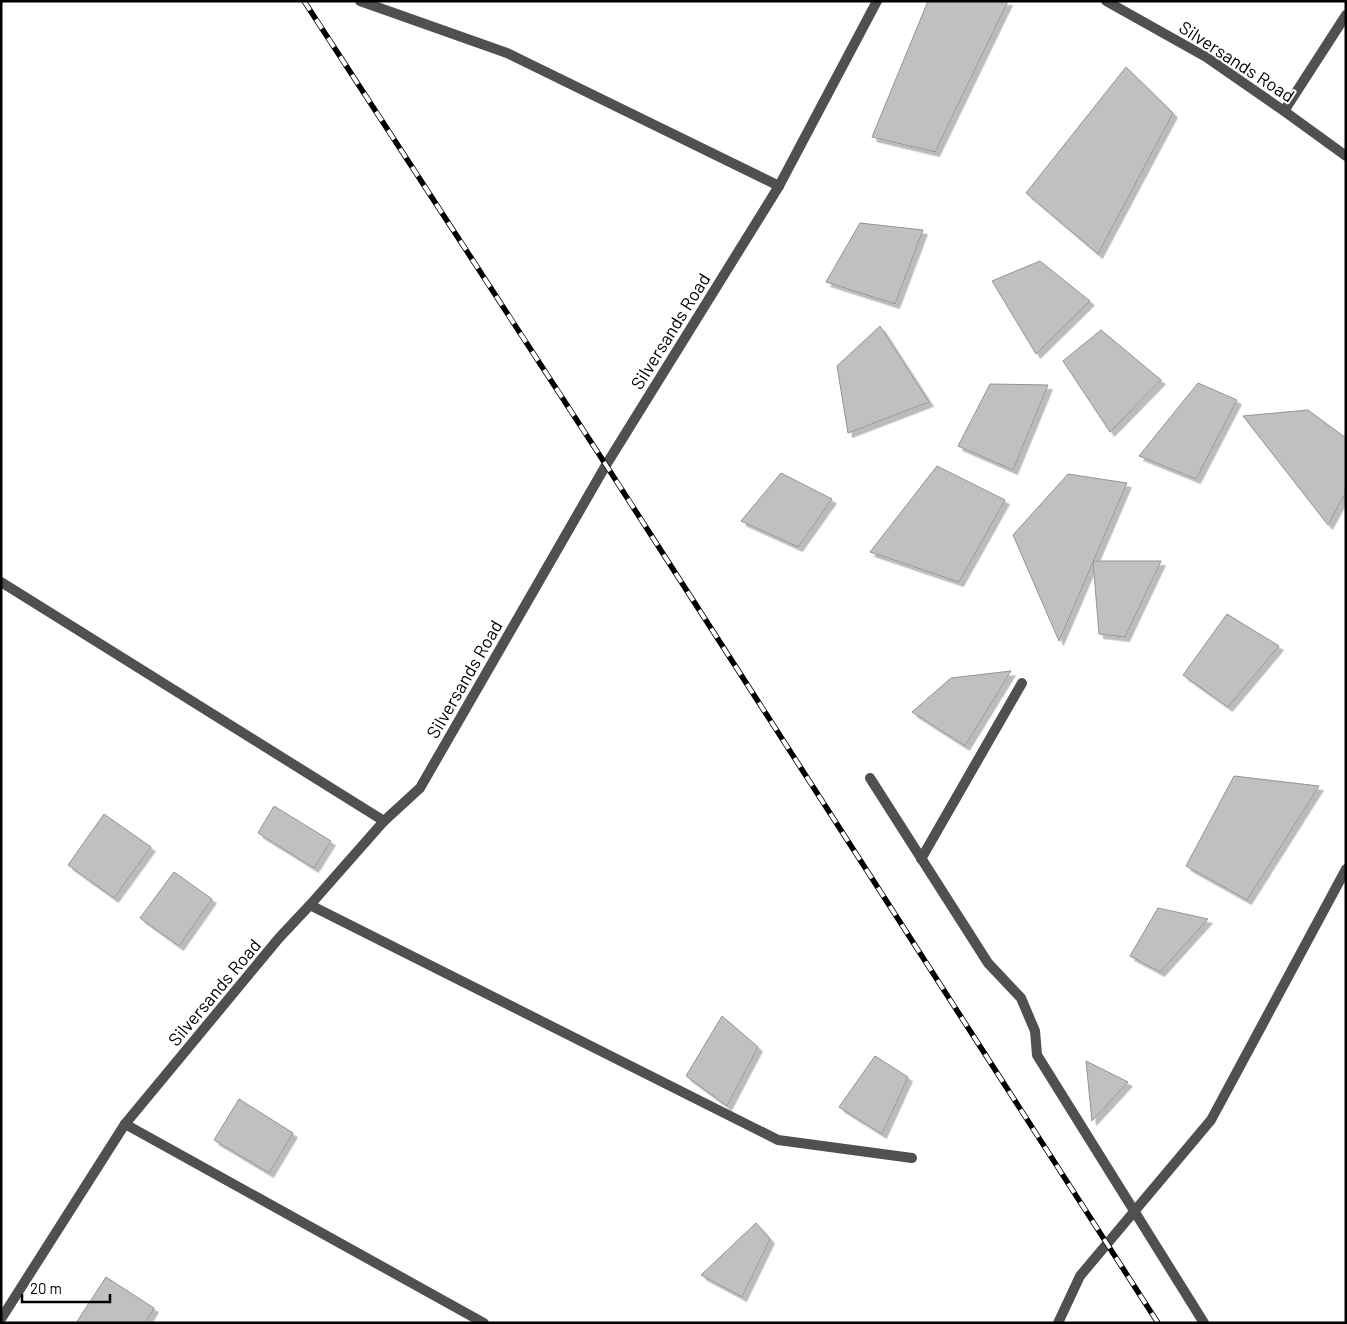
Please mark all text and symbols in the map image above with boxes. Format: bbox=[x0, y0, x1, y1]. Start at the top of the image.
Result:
street label: Silversands Road bbox=[1175, 16, 1299, 106]
street label: Silversands Road bbox=[625, 269, 715, 393]
street label: Silversands Road bbox=[421, 616, 507, 742]
street label: Silversands Road bbox=[163, 934, 265, 1050]
scale bar bbox=[22, 1272, 110, 1304]
text: 20 m bbox=[30, 1279, 62, 1297]

